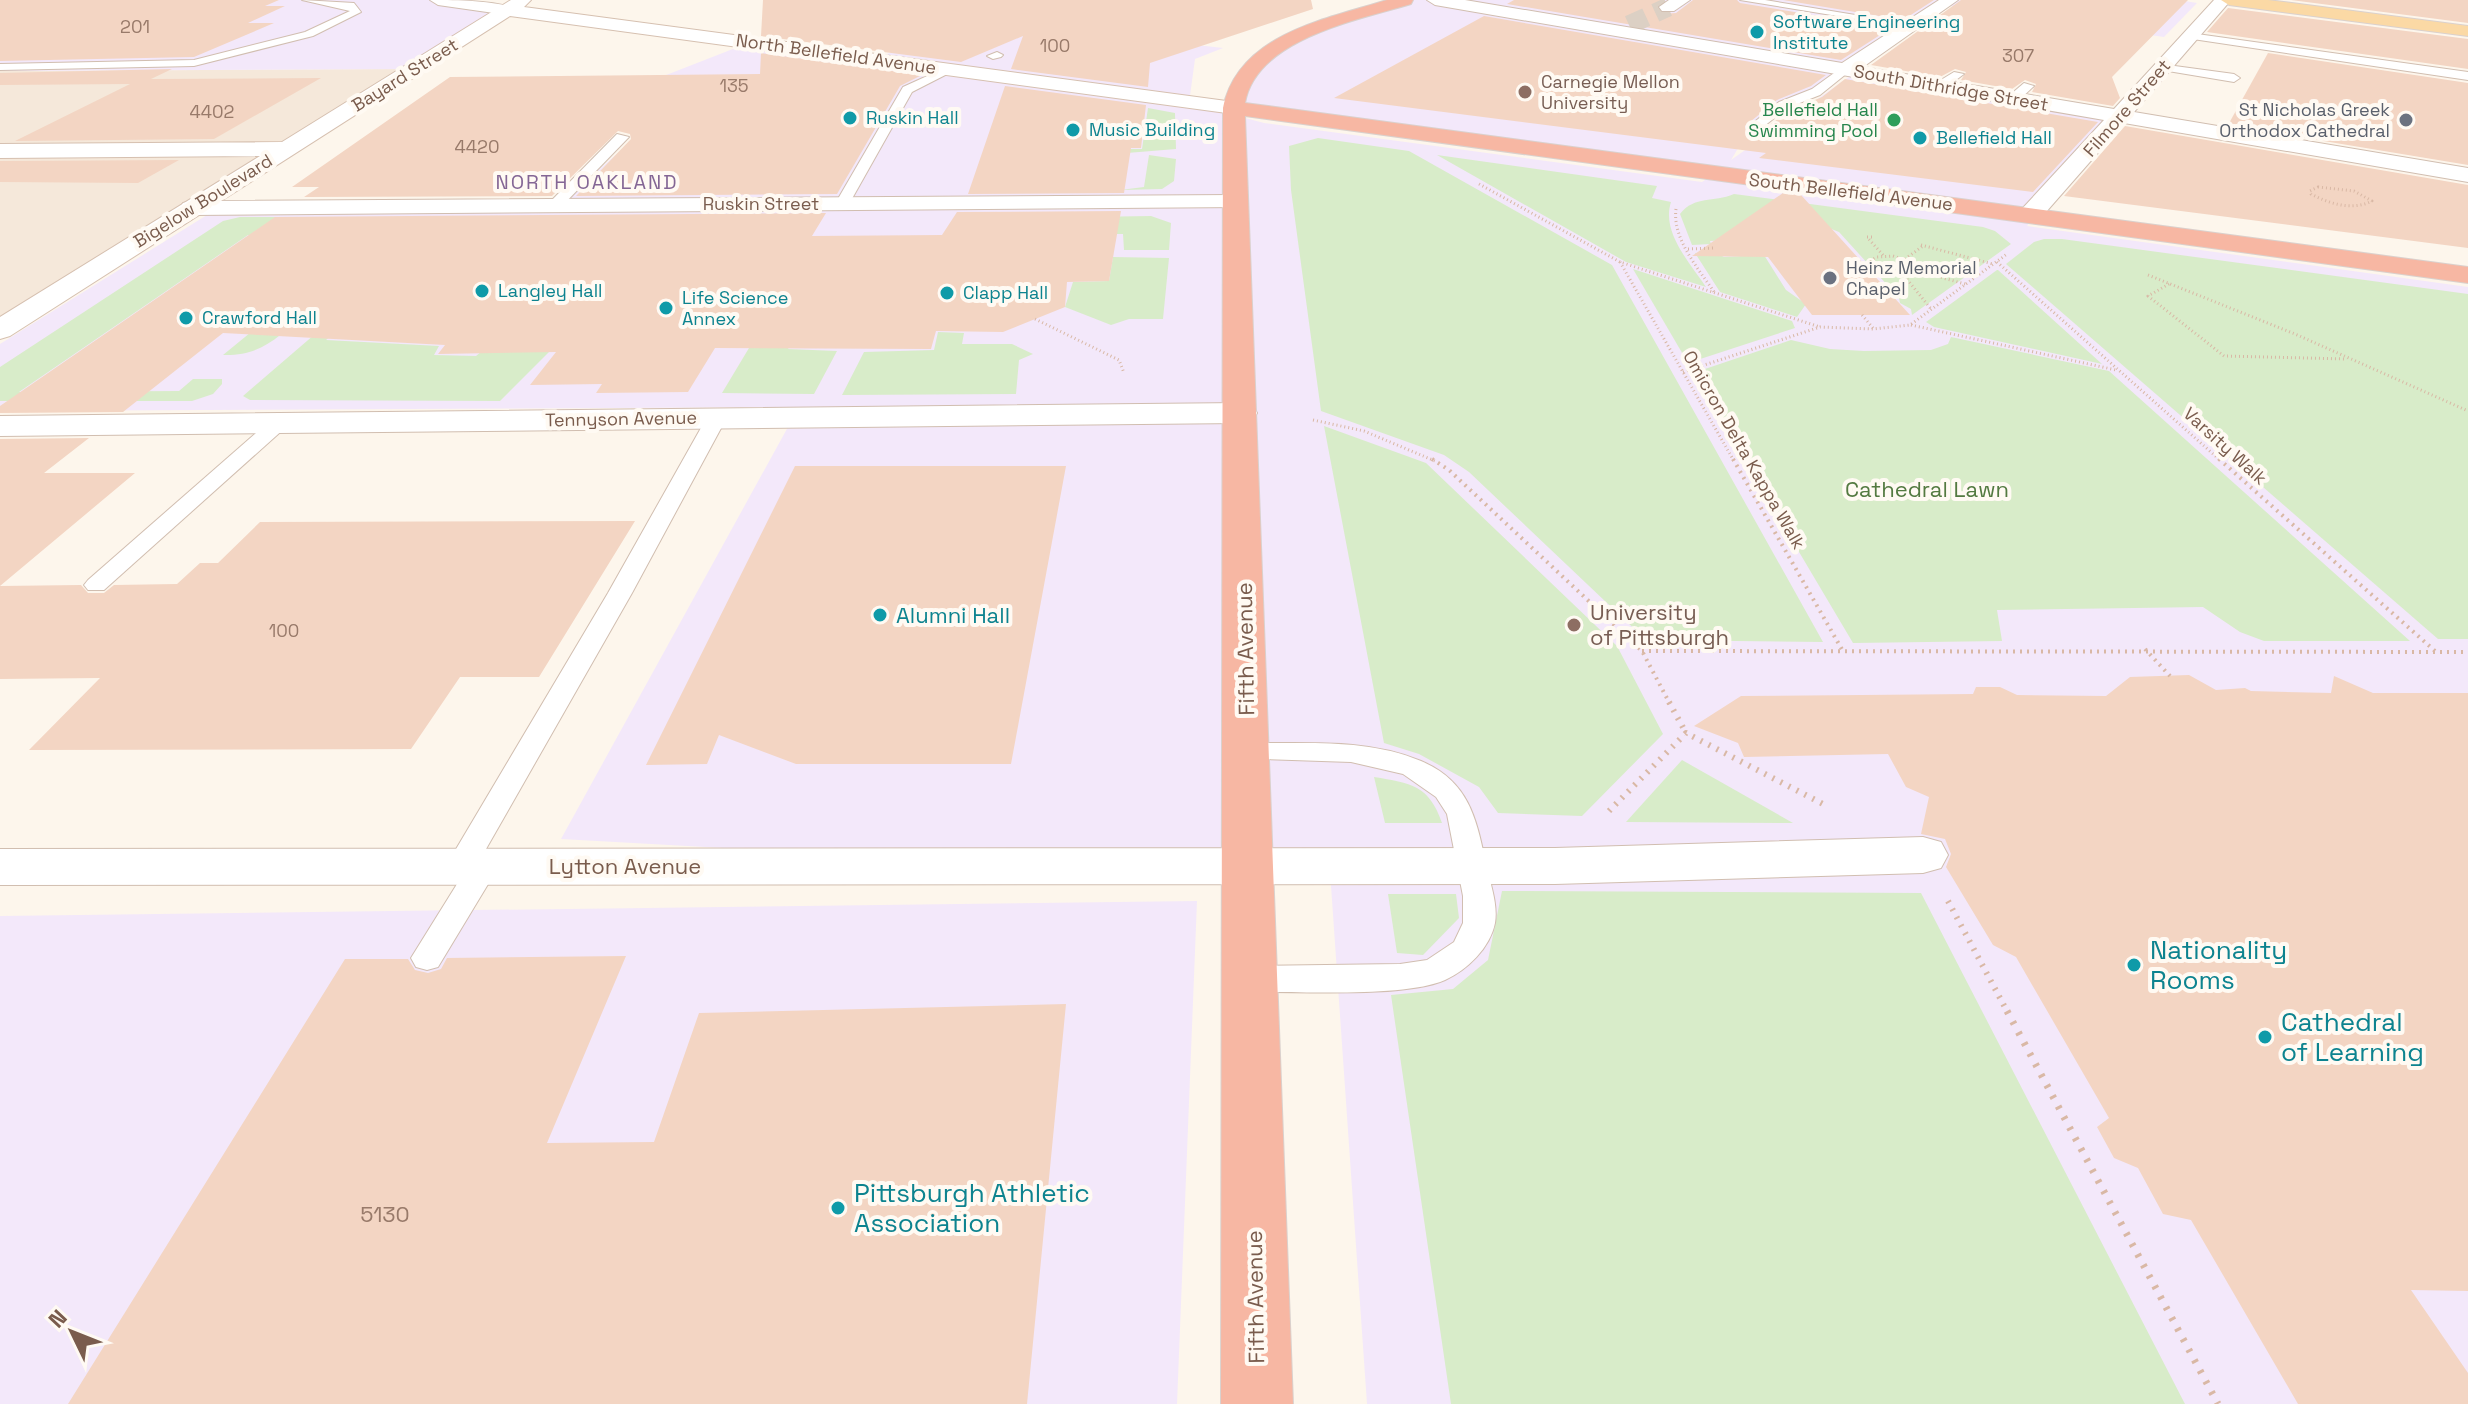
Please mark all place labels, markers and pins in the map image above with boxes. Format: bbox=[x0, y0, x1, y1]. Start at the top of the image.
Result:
place label: Software Engineering Institute bbox=[1773, 10, 1960, 54]
marker: Software Engineering Institute bbox=[1748, 23, 1766, 41]
place label: Carnegie Mellon University bbox=[1541, 70, 1680, 114]
marker: Carnegie Mellon University bbox=[1516, 83, 1534, 101]
place label: Bellefield Hall Swimming Pool bbox=[1748, 98, 1878, 142]
place label: St Nicholas Greek Orthodox Cathedral bbox=[2219, 98, 2390, 142]
place label: Ruskin Hall bbox=[866, 106, 959, 129]
marker: Ruskin Hall bbox=[841, 109, 859, 127]
marker: Bellefield Hall Swimming Pool bbox=[1885, 111, 1903, 129]
marker: St Nicholas Greek Orthodox Cathedral bbox=[2397, 111, 2415, 129]
place label: Music Building bbox=[1089, 118, 1215, 141]
marker: Music Building bbox=[1064, 121, 1082, 139]
place label: Bellefield Hall bbox=[1936, 126, 2052, 149]
marker: Bellefield Hall bbox=[1911, 129, 1929, 147]
place label: Heinz Memorial Chapel bbox=[1846, 256, 1977, 300]
marker: Heinz Memorial Chapel bbox=[1821, 269, 1839, 287]
place label: Langley Hall bbox=[498, 279, 602, 302]
place label: Clapp Hall bbox=[963, 281, 1048, 304]
marker: Langley Hall bbox=[473, 282, 491, 300]
marker: Clapp Hall bbox=[938, 284, 956, 302]
place label: Life Science Annex bbox=[682, 286, 788, 330]
marker: Life Science Annex bbox=[657, 299, 675, 317]
place label: Crawford Hall bbox=[202, 306, 317, 329]
marker: Crawford Hall bbox=[177, 309, 195, 327]
place label: University of Pittsburgh bbox=[1590, 598, 1729, 651]
place label: Alumni Hall bbox=[896, 601, 1010, 629]
marker: Alumni Hall bbox=[871, 606, 889, 624]
marker: University of Pittsburgh bbox=[1565, 616, 1583, 634]
place label: Nationality Rooms bbox=[2150, 933, 2287, 997]
marker: Nationality Rooms bbox=[2125, 956, 2143, 974]
place label: Cathedral of Learning bbox=[2281, 1005, 2424, 1069]
marker: Cathedral of Learning bbox=[2256, 1028, 2274, 1046]
place label: Pittsburgh Athletic Association bbox=[854, 1176, 1090, 1240]
marker: Pittsburgh Athletic Association bbox=[829, 1199, 847, 1217]

